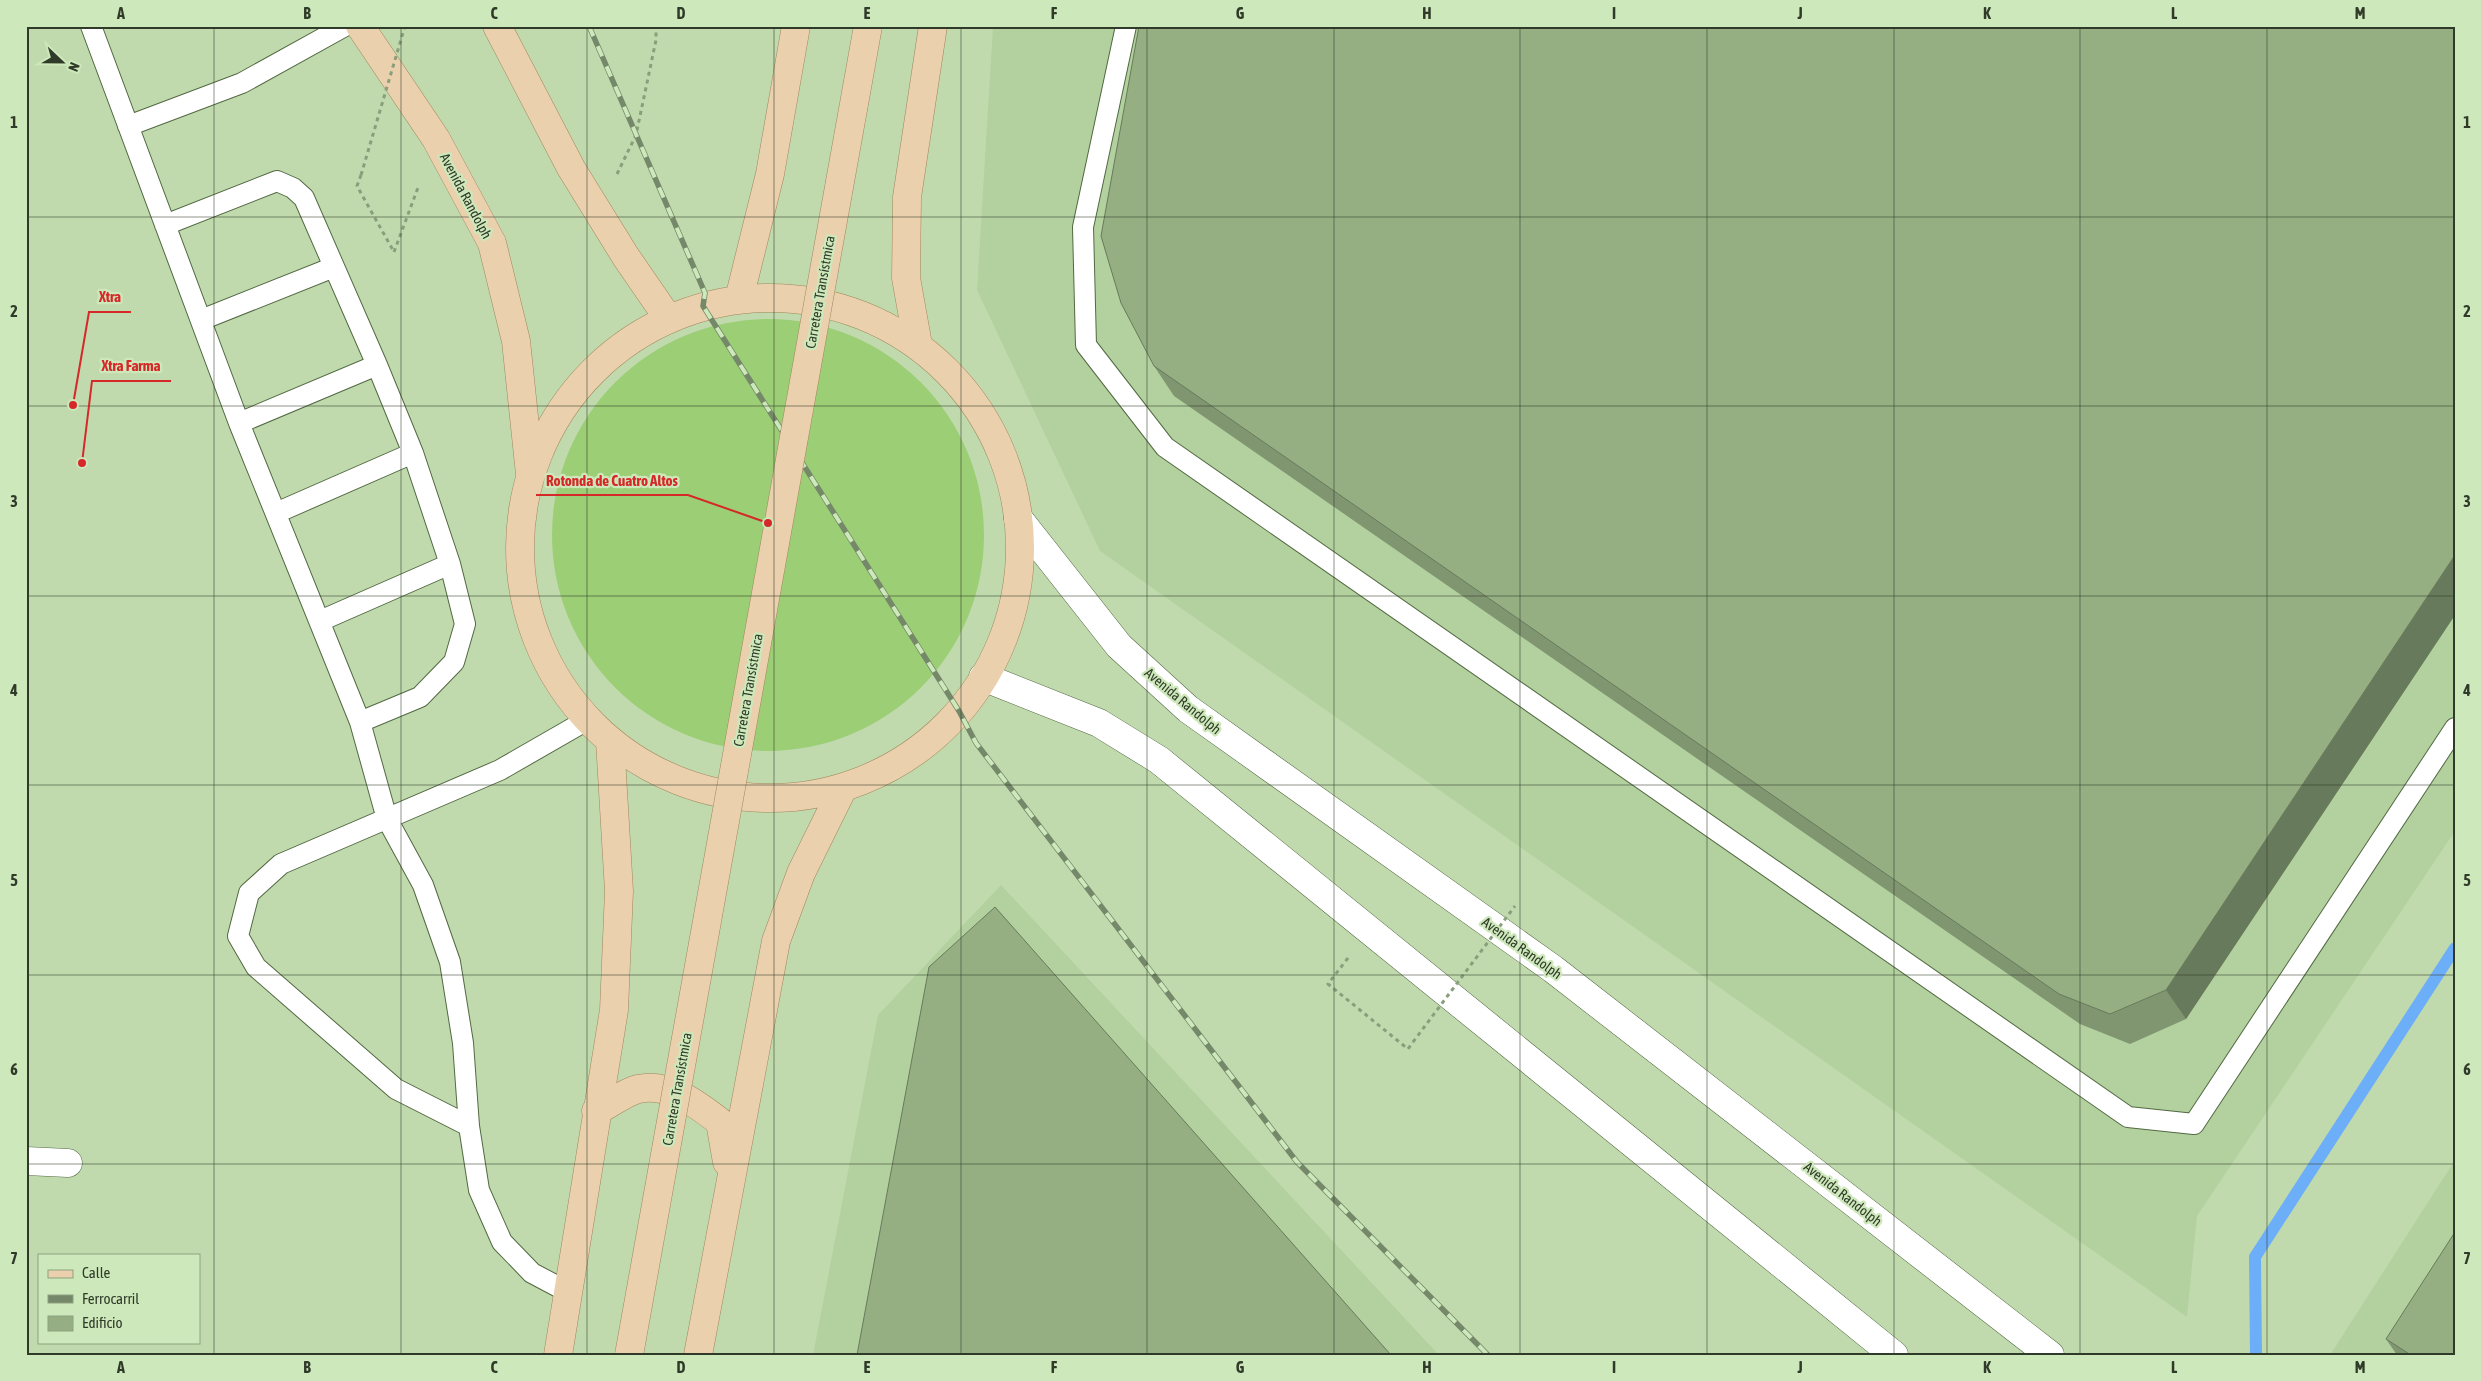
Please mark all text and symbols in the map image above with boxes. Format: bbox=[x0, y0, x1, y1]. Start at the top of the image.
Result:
text: A bbox=[116, 4, 125, 22]
text: B bbox=[303, 4, 311, 22]
text: C bbox=[490, 4, 498, 22]
text: D bbox=[677, 4, 686, 22]
text: E bbox=[864, 4, 871, 22]
text: F bbox=[1051, 4, 1058, 22]
text: G bbox=[1236, 4, 1245, 22]
text: H bbox=[1422, 4, 1432, 22]
text: I bbox=[1612, 4, 1616, 22]
text: J bbox=[1796, 4, 1803, 22]
text: K bbox=[1983, 4, 1991, 22]
text: L bbox=[2171, 4, 2178, 22]
text: M bbox=[2355, 4, 2365, 22]
north arrow bbox=[38, 38, 88, 88]
text: N bbox=[65, 60, 83, 74]
text: 1 bbox=[10, 113, 18, 131]
text: 1 bbox=[2463, 113, 2471, 131]
street label: Avenida Randolph bbox=[437, 150, 495, 242]
street label: Carretera Transístmica bbox=[802, 234, 838, 350]
callout: Xtra bbox=[89, 282, 131, 312]
text: Xtra bbox=[98, 288, 121, 305]
text: 2 bbox=[10, 302, 18, 320]
text: 2 bbox=[2463, 302, 2471, 320]
callout: Xtra Farma bbox=[92, 351, 171, 381]
text: Xtra Farma bbox=[100, 357, 161, 374]
callout: Rotonda de Cuatro Altos bbox=[536, 465, 688, 495]
text: Rotonda de Cuatro Altos bbox=[546, 472, 679, 489]
text: 3 bbox=[10, 492, 18, 510]
text: 3 bbox=[2463, 492, 2471, 510]
street label: Carretera Transístmica bbox=[730, 632, 766, 748]
street label: Avenida Randolph bbox=[1142, 664, 1224, 738]
text: 4 bbox=[9, 681, 18, 699]
text: 4 bbox=[2462, 681, 2471, 699]
text: 5 bbox=[10, 871, 18, 889]
text: 5 bbox=[2463, 871, 2471, 889]
street label: Avenida Randolph bbox=[1479, 914, 1565, 982]
street label: Carretera Transístmica bbox=[659, 1031, 695, 1147]
text: 6 bbox=[10, 1060, 18, 1078]
text: 6 bbox=[2463, 1060, 2471, 1078]
street label: Avenida Randolph bbox=[1801, 1159, 1885, 1229]
text: 7 bbox=[10, 1249, 18, 1267]
text: 7 bbox=[2463, 1249, 2471, 1267]
legend bbox=[38, 1254, 200, 1344]
text: Calle bbox=[82, 1264, 111, 1281]
text: Ferrocarril bbox=[82, 1290, 139, 1307]
text: Edificio bbox=[82, 1314, 123, 1331]
text: A bbox=[116, 1358, 125, 1376]
text: B bbox=[303, 1358, 311, 1376]
text: C bbox=[490, 1358, 498, 1376]
text: D bbox=[677, 1358, 686, 1376]
text: E bbox=[864, 1358, 871, 1376]
text: F bbox=[1051, 1358, 1058, 1376]
text: G bbox=[1236, 1358, 1245, 1376]
text: H bbox=[1422, 1358, 1432, 1376]
text: I bbox=[1612, 1358, 1616, 1376]
text: J bbox=[1796, 1358, 1803, 1376]
text: K bbox=[1983, 1358, 1991, 1376]
text: L bbox=[2171, 1358, 2178, 1376]
text: M bbox=[2355, 1358, 2365, 1376]

